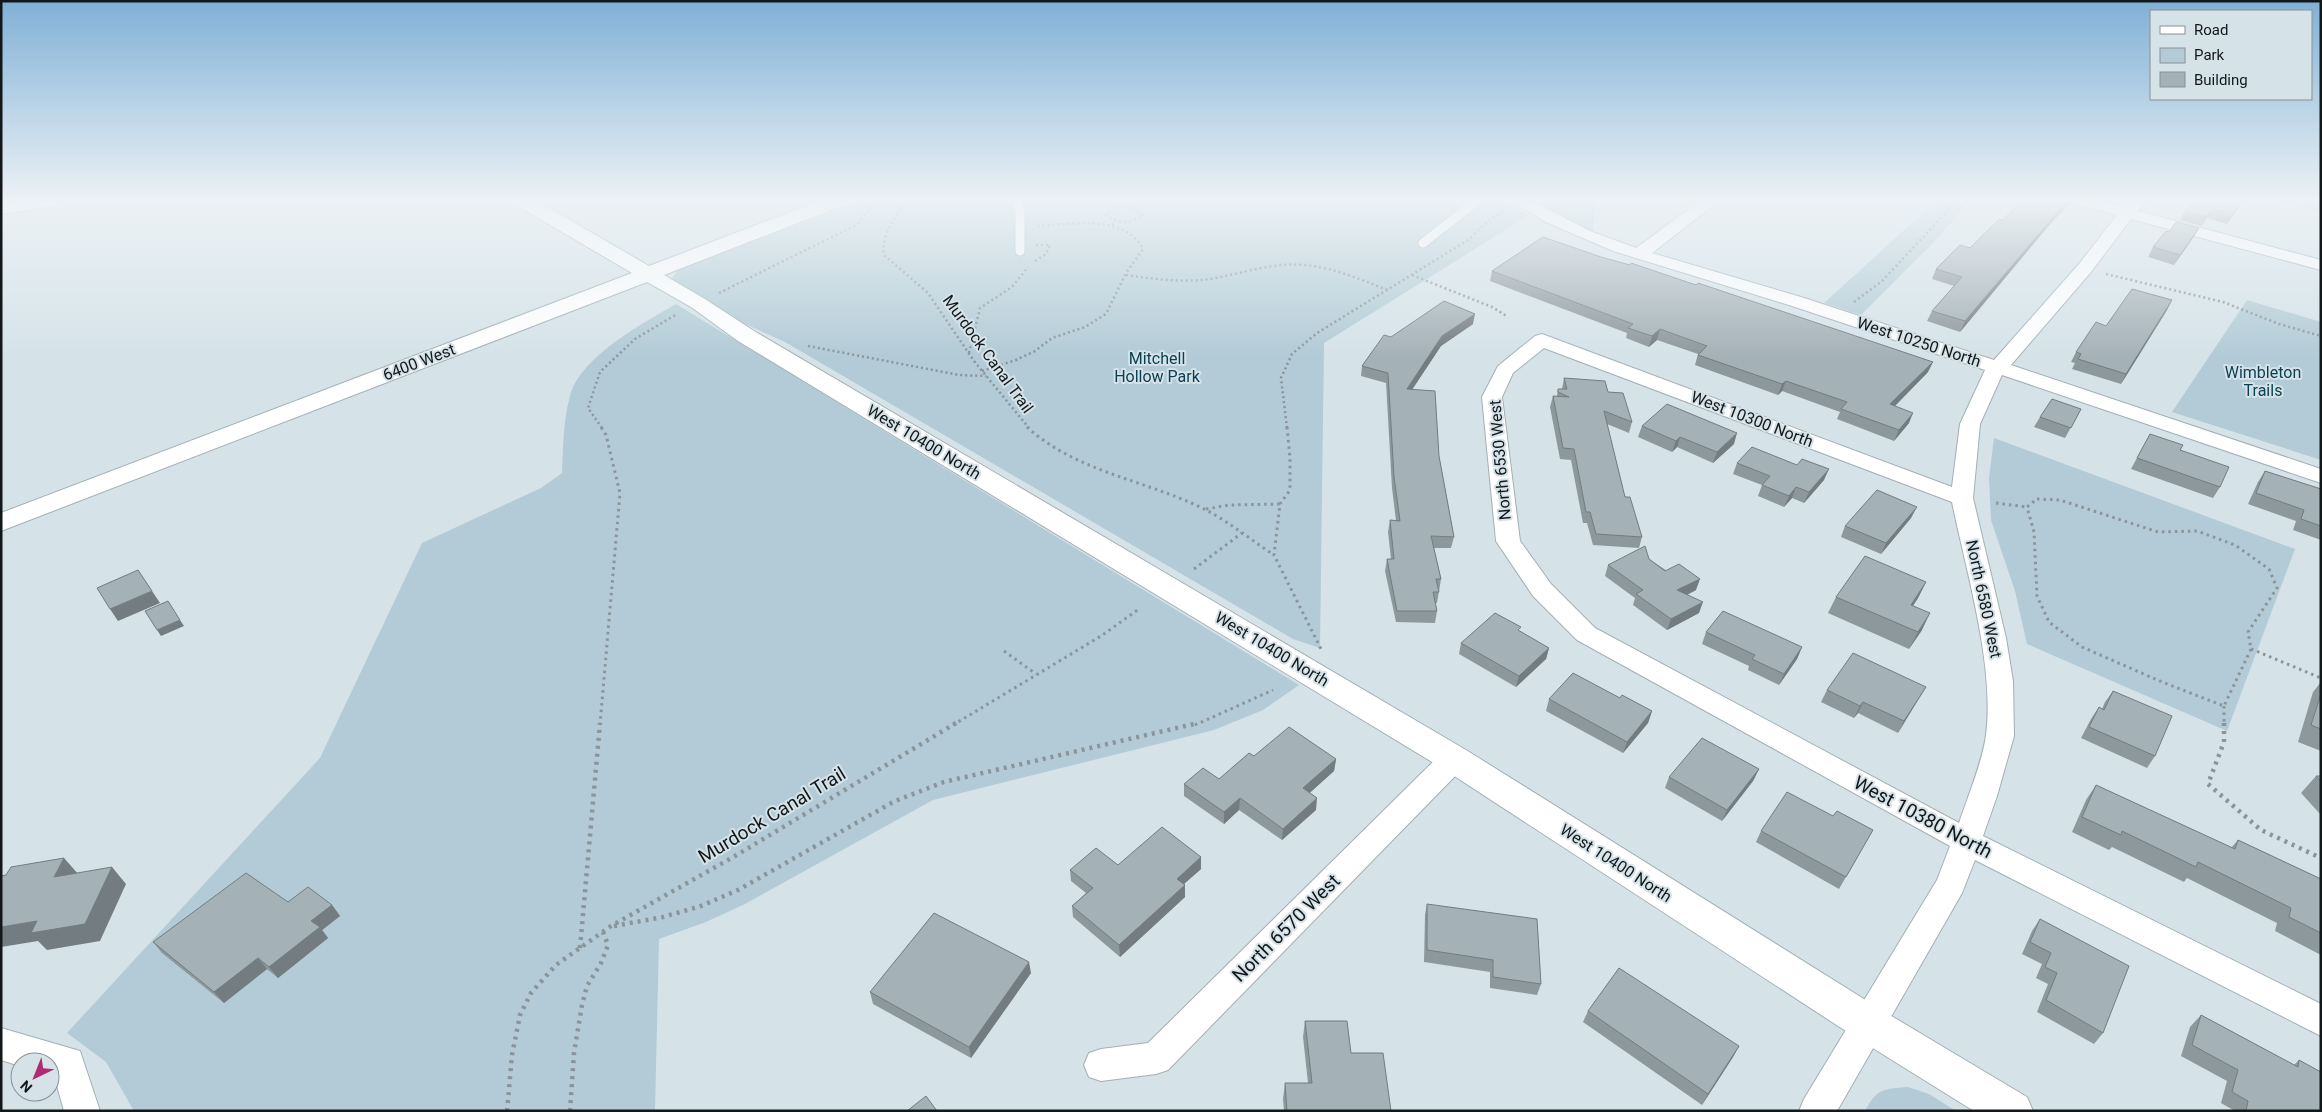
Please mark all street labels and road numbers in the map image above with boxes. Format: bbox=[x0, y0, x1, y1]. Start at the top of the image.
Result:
street label: Murdock Canal Trail bbox=[939, 291, 1037, 417]
street label: West 10250 North bbox=[1855, 313, 1983, 371]
street label: 6400 West bbox=[380, 340, 458, 384]
street label: West 10300 North bbox=[1688, 387, 1816, 451]
street label: North 6530 West bbox=[1485, 399, 1515, 521]
street label: West 10400 North bbox=[864, 401, 984, 483]
street label: North 6580 West bbox=[1962, 538, 2006, 660]
street label: West 10400 North bbox=[1212, 608, 1332, 690]
street label: Murdock Canal Trail bbox=[694, 762, 850, 868]
street label: West 10380 North bbox=[1850, 771, 1996, 863]
street label: West 10400 North bbox=[1557, 820, 1675, 906]
street label: North 6570 West bbox=[1227, 869, 1345, 987]

